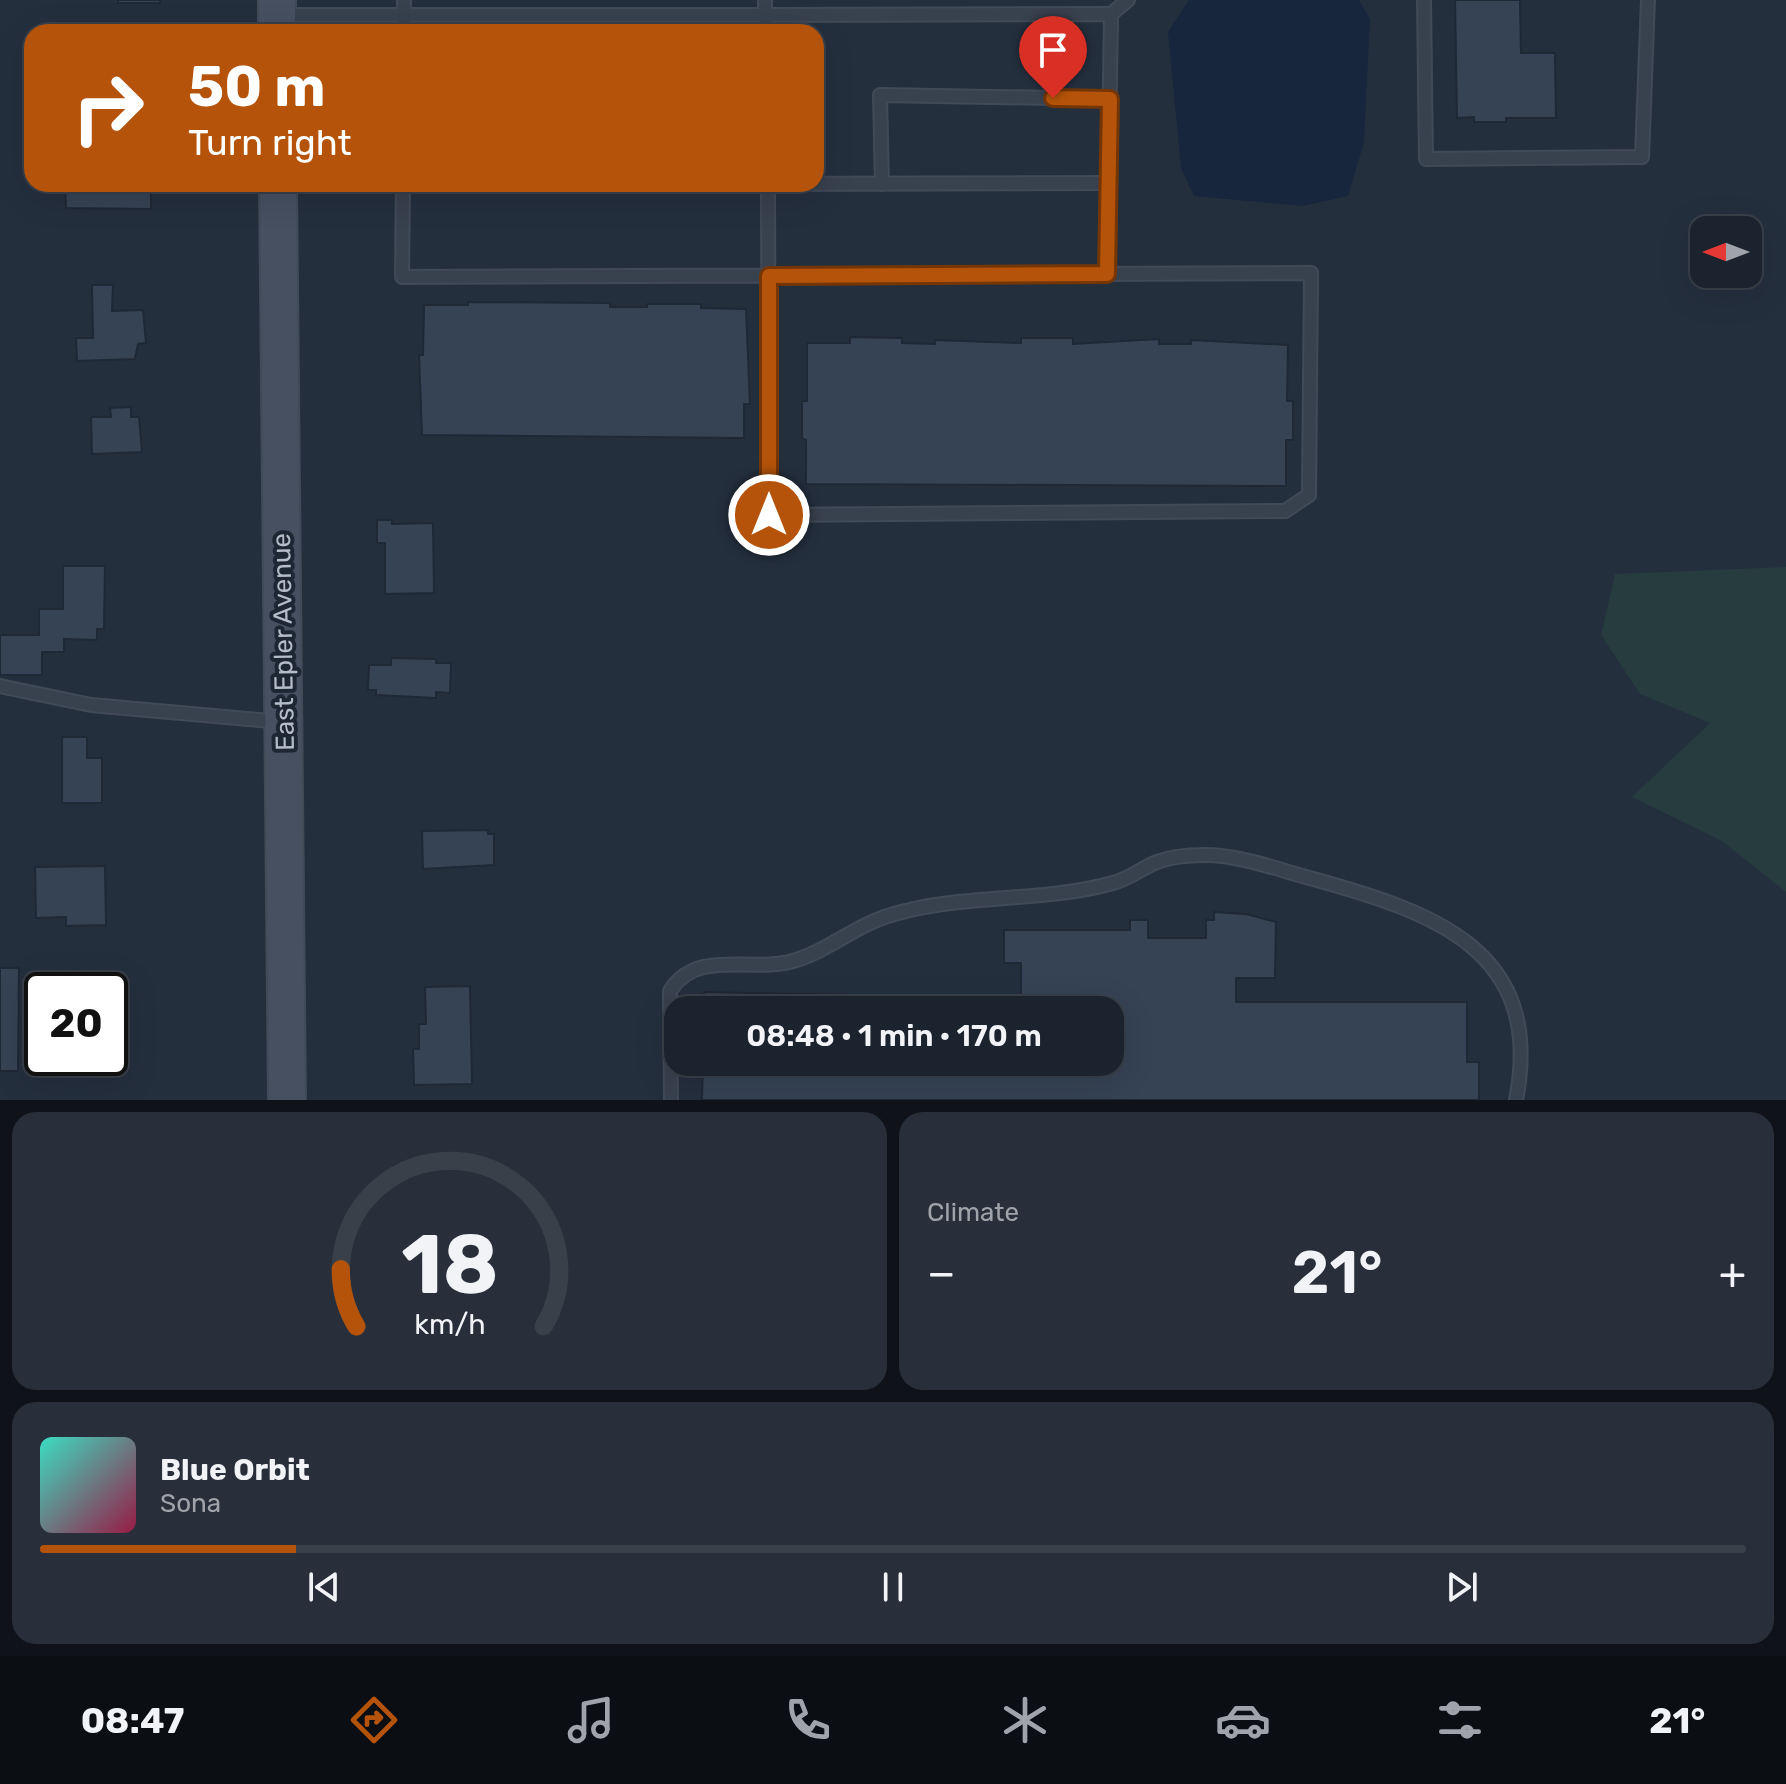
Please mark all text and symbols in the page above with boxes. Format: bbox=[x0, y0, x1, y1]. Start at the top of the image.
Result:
pin bbox=[1019, 16, 1087, 98]
icon: arrive bbox=[1031, 28, 1075, 72]
text: 50 m bbox=[188, 54, 325, 120]
icon: right bbox=[56, 56, 160, 160]
text: Turn right bbox=[188, 121, 352, 164]
north arrow bbox=[1690, 216, 1762, 288]
map controls bbox=[1690, 216, 1762, 288]
position arrow bbox=[727, 473, 811, 557]
street label: East Epler Avenue bbox=[266, 533, 301, 751]
speed limit sign: 20 bbox=[24, 972, 128, 1076]
text: 08:48 · 1 min · 170 m bbox=[746, 1018, 1042, 1054]
text: Climate bbox=[927, 1197, 1019, 1228]
text: 18 bbox=[401, 1215, 498, 1314]
text: 21° bbox=[1292, 1237, 1383, 1308]
text: − bbox=[927, 1247, 956, 1299]
text: + bbox=[1719, 1247, 1746, 1299]
text: km/h bbox=[414, 1307, 485, 1341]
text: Blue Orbit bbox=[160, 1452, 310, 1488]
text: Sona bbox=[160, 1488, 221, 1519]
icon: previous bbox=[302, 1565, 346, 1609]
icon: pause bbox=[871, 1565, 915, 1609]
icon: next bbox=[1440, 1565, 1484, 1609]
icon: directions bbox=[346, 1692, 402, 1748]
icon: music bbox=[563, 1692, 619, 1748]
icon: phone bbox=[780, 1692, 836, 1748]
icon: climate bbox=[997, 1692, 1053, 1748]
icon: car bbox=[1215, 1692, 1271, 1748]
icon: filters bbox=[1432, 1692, 1488, 1748]
text: 08:47 bbox=[81, 1699, 184, 1742]
text: 21° bbox=[1649, 1699, 1705, 1742]

